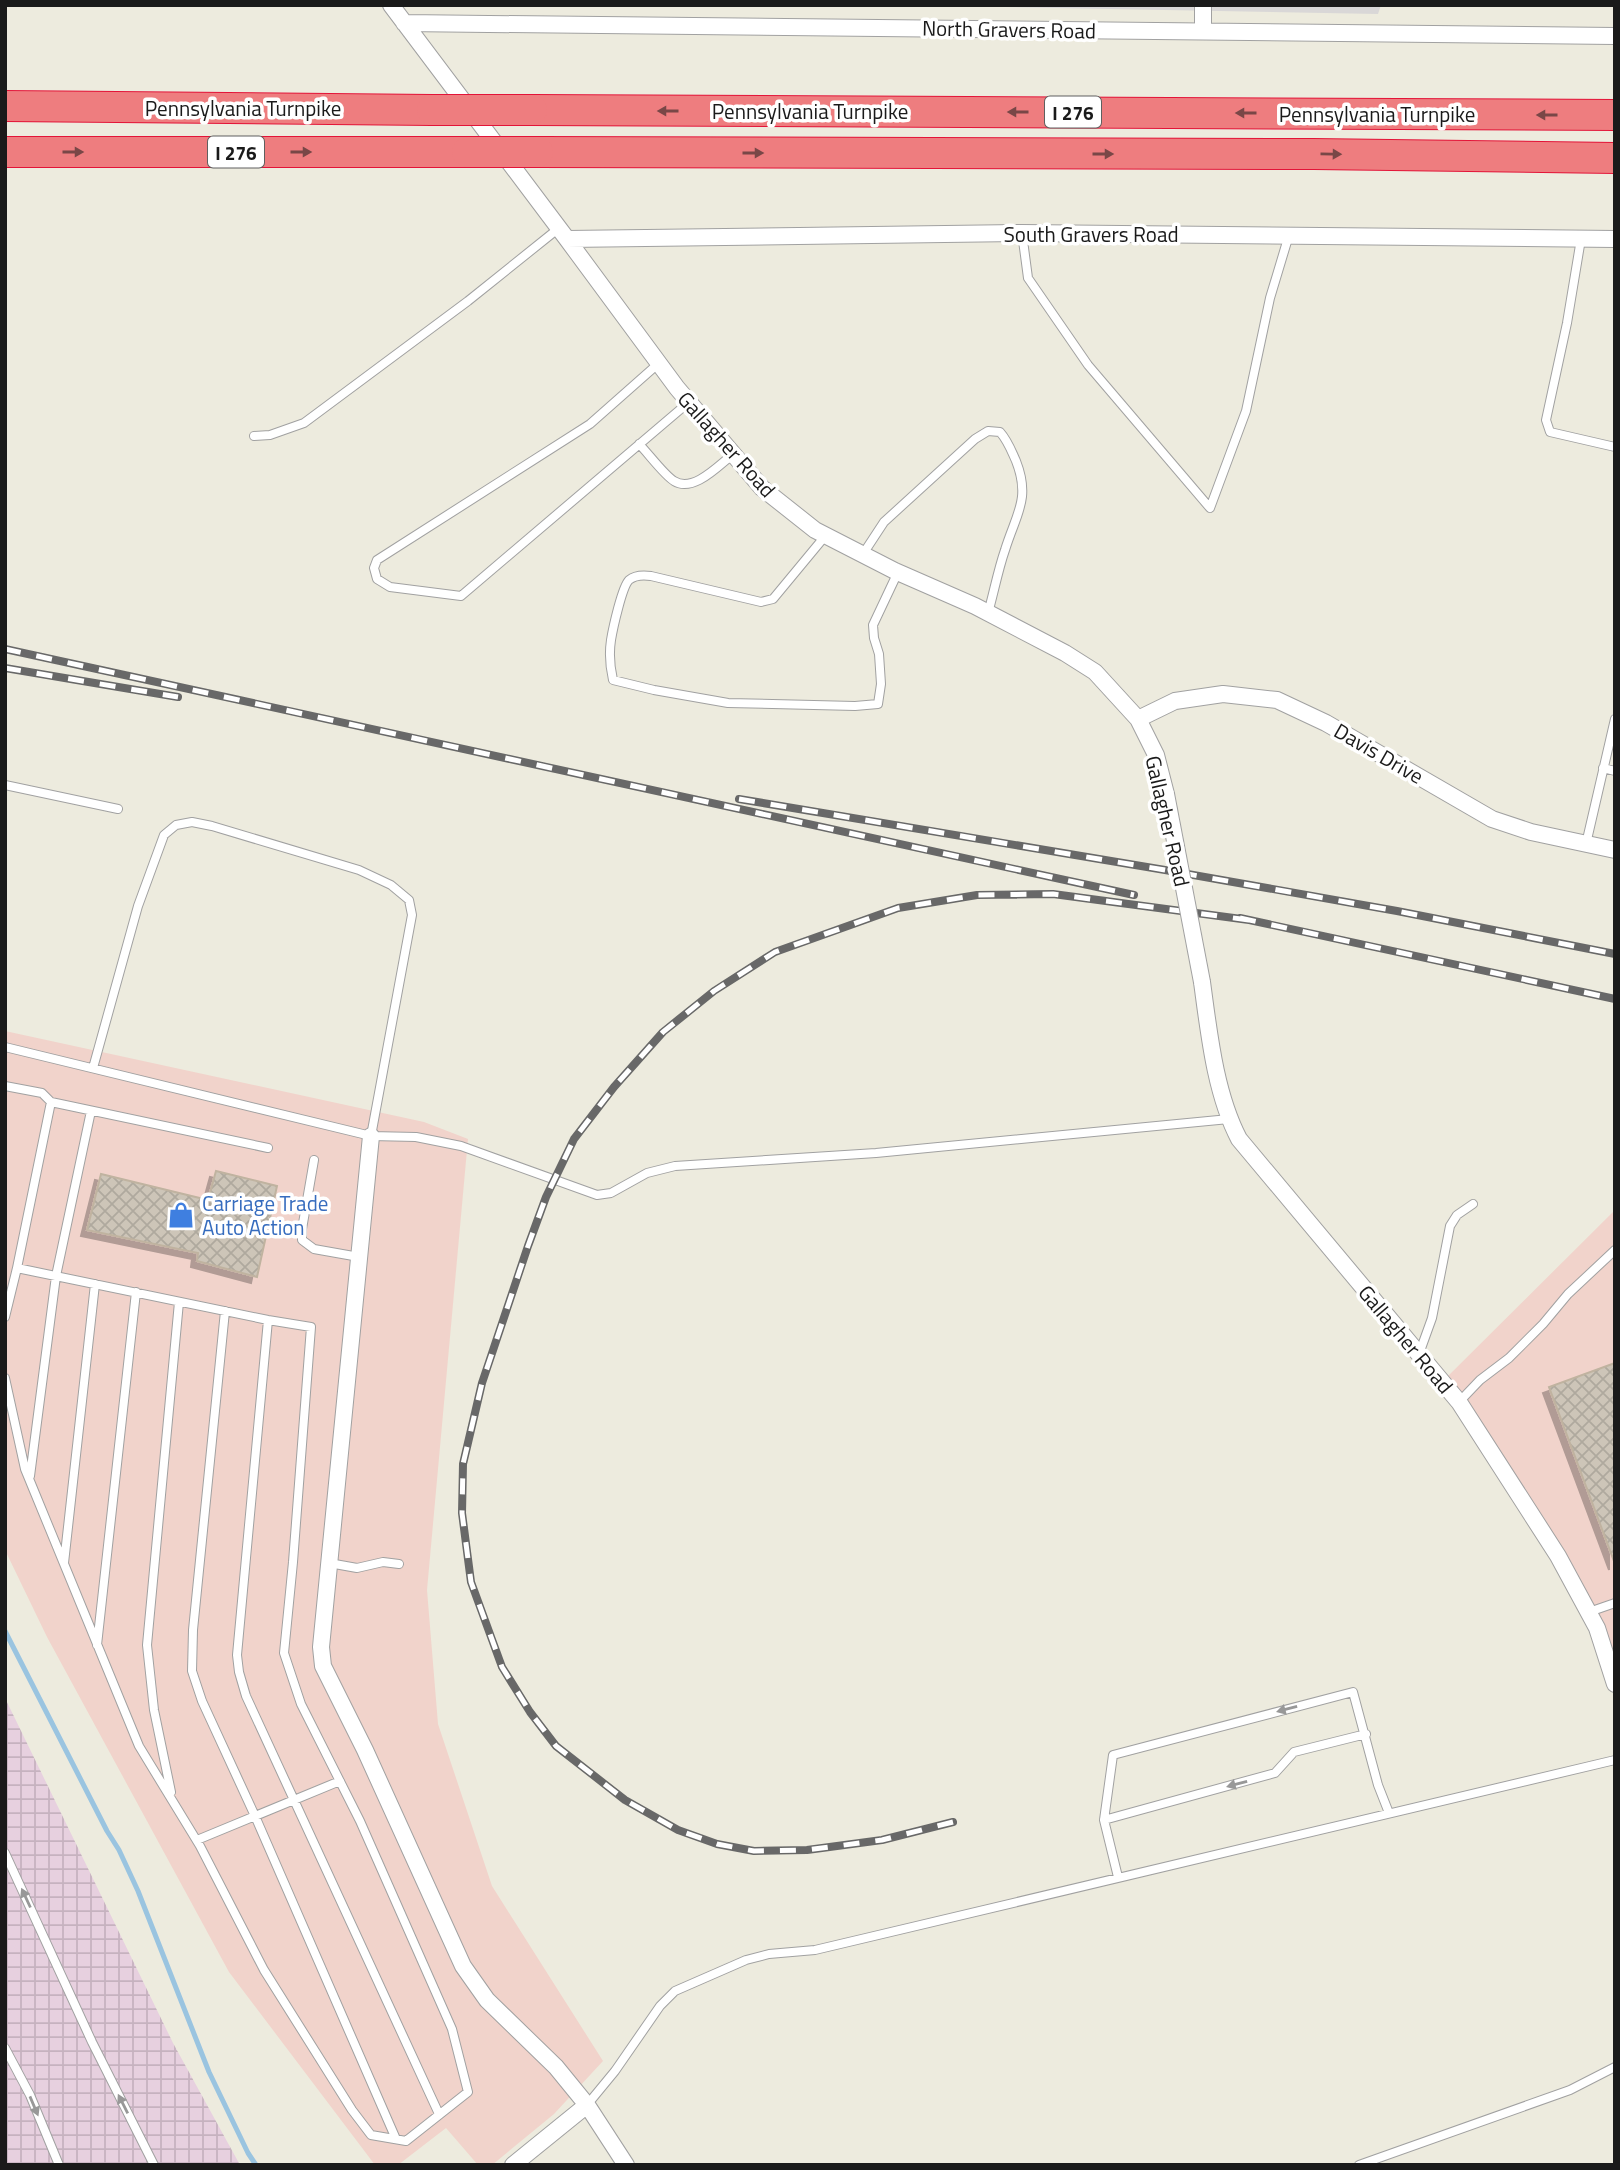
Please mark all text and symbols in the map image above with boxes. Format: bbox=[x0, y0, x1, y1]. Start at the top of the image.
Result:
street label: North Gravers Road bbox=[922, 11, 1096, 47]
street label: Pennsylvania Turnpike bbox=[145, 92, 341, 124]
street label: Pennsylvania Turnpike bbox=[712, 95, 908, 127]
road number: I 276 bbox=[1045, 96, 1101, 128]
street label: Pennsylvania Turnpike bbox=[1279, 98, 1475, 130]
one-way arrow bbox=[657, 105, 679, 117]
one-way arrow bbox=[1007, 106, 1029, 118]
one-way arrow bbox=[1234, 107, 1256, 119]
one-way arrow bbox=[1535, 109, 1557, 121]
road number: I 276 bbox=[208, 136, 264, 168]
one-way arrow bbox=[63, 146, 85, 158]
one-way arrow bbox=[290, 146, 312, 158]
one-way arrow bbox=[742, 147, 764, 159]
one-way arrow bbox=[1092, 148, 1114, 160]
one-way arrow bbox=[1320, 149, 1342, 160]
street label: South Gravers Road bbox=[1003, 218, 1179, 250]
street label: Gallagher Road bbox=[670, 384, 784, 504]
street label: Davis Drive bbox=[1328, 714, 1430, 792]
street label: Gallagher Road bbox=[1137, 752, 1199, 890]
place label: Carriage Trade Auto Action bbox=[202, 1187, 328, 1243]
shop icon: Carriage Trade Auto Action bbox=[166, 1200, 196, 1230]
street label: Gallagher Road bbox=[1351, 1277, 1461, 1401]
one-way arrow bbox=[1276, 1704, 1298, 1715]
one-way arrow bbox=[1226, 1779, 1247, 1789]
one-way arrow bbox=[20, 1888, 32, 1908]
one-way arrow bbox=[118, 2094, 129, 2114]
one-way arrow bbox=[29, 2095, 40, 2116]

